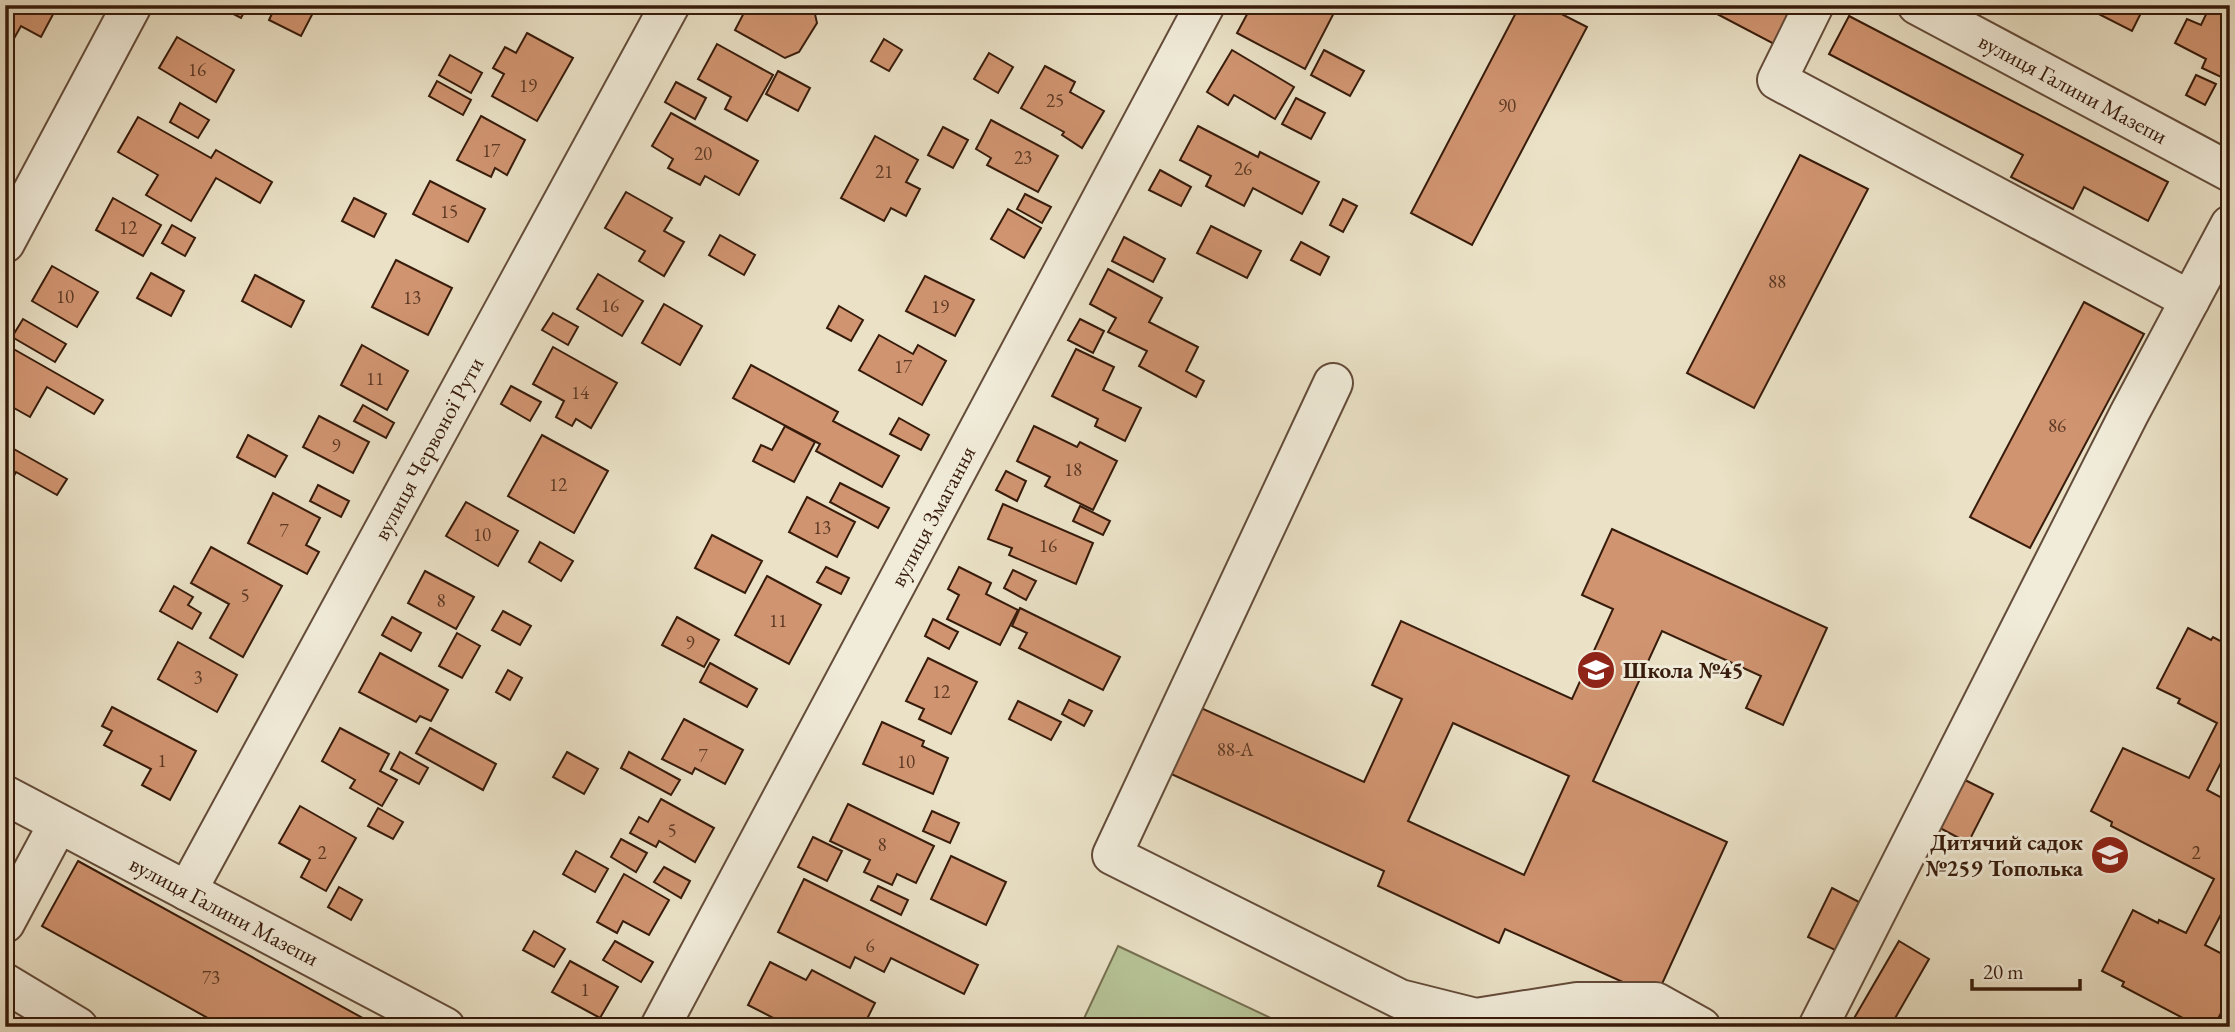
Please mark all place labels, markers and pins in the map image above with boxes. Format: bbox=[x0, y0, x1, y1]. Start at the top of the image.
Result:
school or university icon: Школа №45 bbox=[1575, 649, 1617, 691]
place label: Школа №45 bbox=[1623, 655, 1744, 685]
place label: Дитячий садок №259 Тополька bbox=[1925, 827, 2084, 883]
school or university icon: Дитячий садок №259 Тополька bbox=[2089, 834, 2131, 876]

